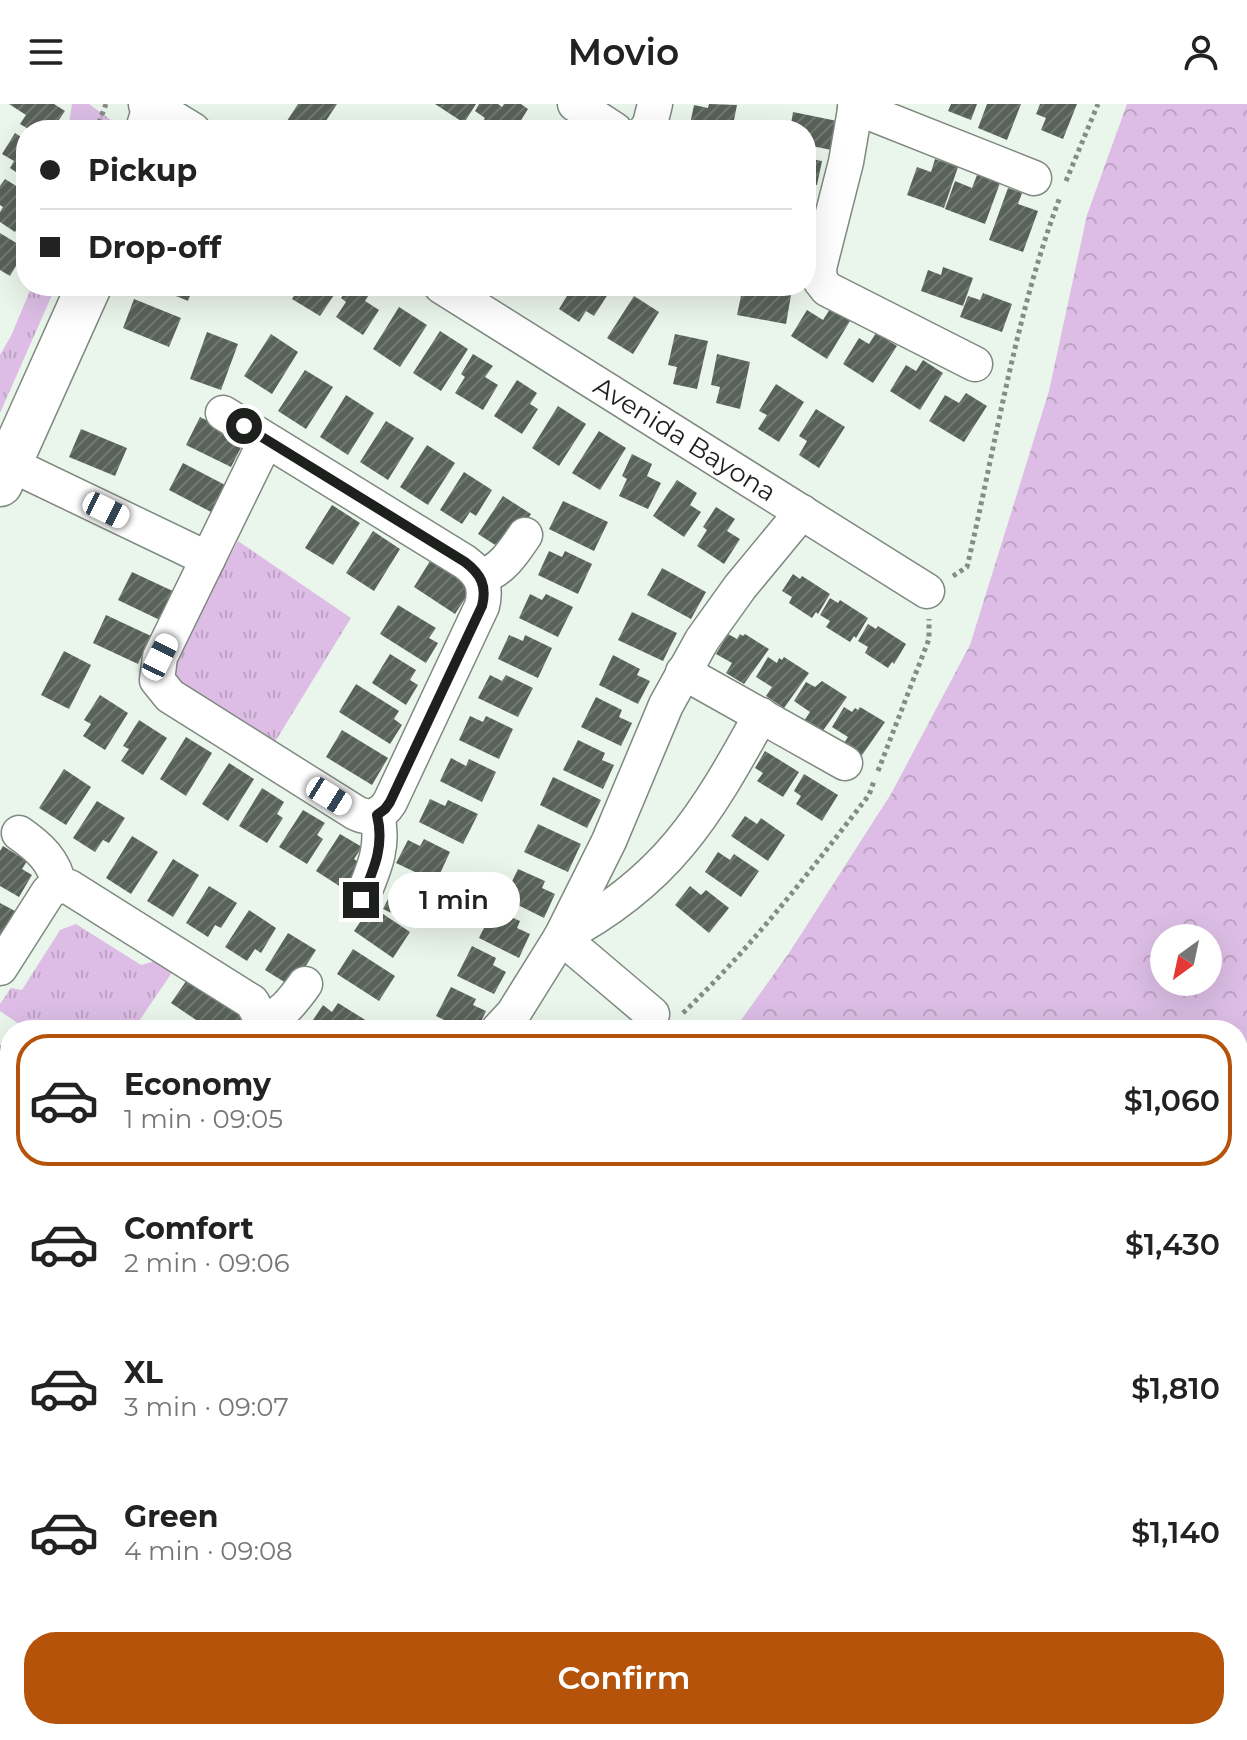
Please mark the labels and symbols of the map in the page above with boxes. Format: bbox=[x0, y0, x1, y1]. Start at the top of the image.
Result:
street label: Avenida Bayona bbox=[588, 370, 782, 508]
route start bbox=[226, 408, 262, 444]
car bbox=[79, 489, 133, 531]
car bbox=[139, 630, 181, 684]
car bbox=[302, 773, 356, 819]
callout: 1 min bbox=[389, 872, 521, 928]
route end bbox=[343, 882, 379, 918]
north arrow bbox=[1150, 924, 1222, 996]

